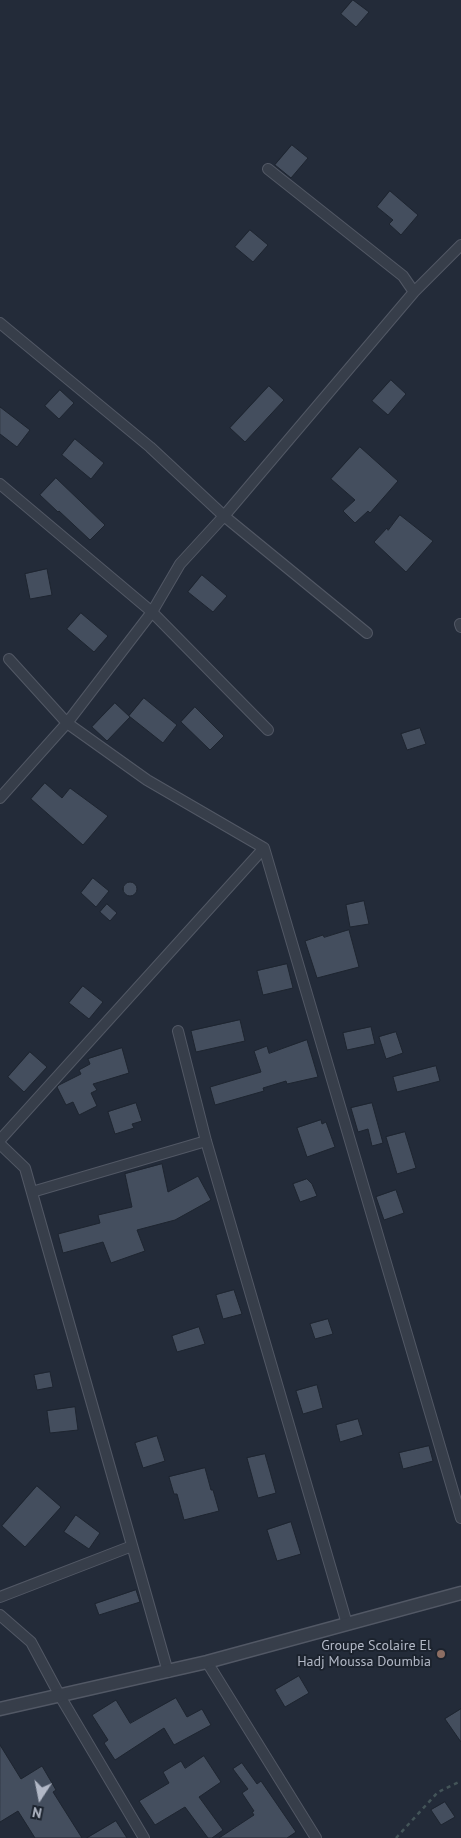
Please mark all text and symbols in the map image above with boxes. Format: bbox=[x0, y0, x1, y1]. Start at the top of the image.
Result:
place label: Groupe Scolaire El Hadj Moussa Doumbia bbox=[297, 1638, 431, 1670]
marker: Groupe Scolaire El Hadj Moussa Doumbia bbox=[435, 1648, 447, 1660]
north arrow bbox=[15, 1773, 65, 1823]
text: N bbox=[31, 1803, 43, 1822]

